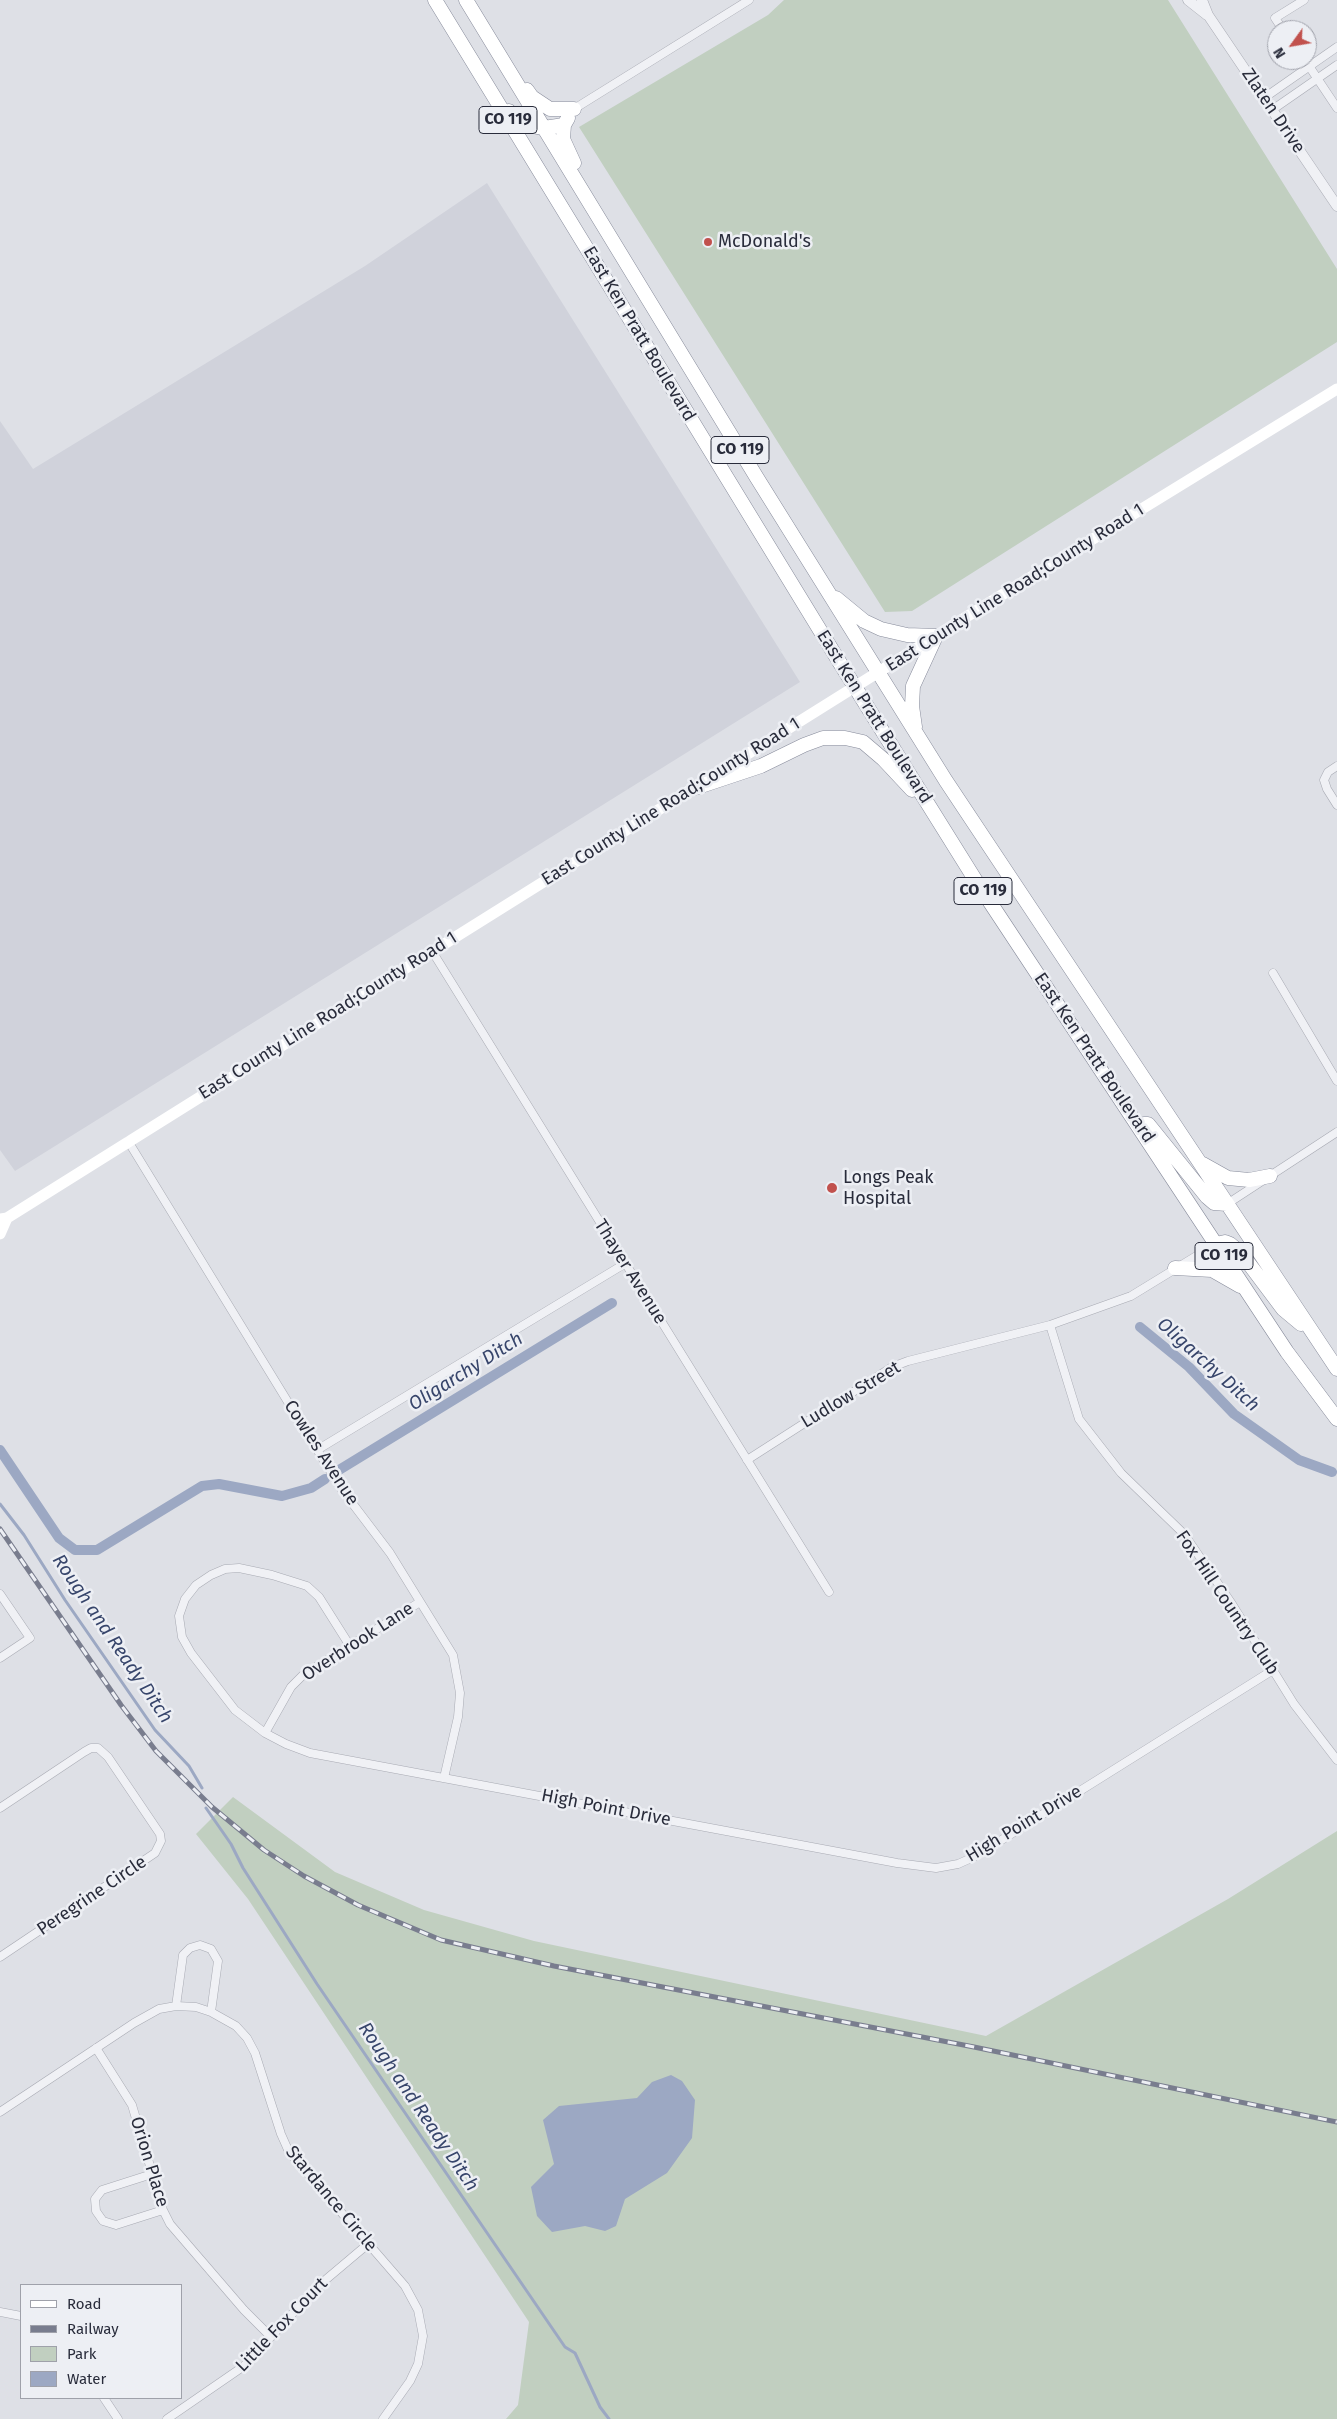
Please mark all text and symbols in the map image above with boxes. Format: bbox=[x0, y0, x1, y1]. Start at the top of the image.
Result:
north arrow bbox=[1267, 20, 1317, 70]
text: N bbox=[1270, 44, 1289, 61]
street label: Zlaten Drive bbox=[1237, 64, 1309, 158]
road number: CO 119 bbox=[479, 106, 537, 134]
place label: McDonald's bbox=[718, 231, 811, 253]
marker: McDonald's bbox=[702, 236, 714, 248]
street label: East Ken Pratt Boulevard bbox=[578, 242, 700, 426]
road number: CO 119 bbox=[711, 436, 769, 464]
street label: East County Line Road;County Road 1 bbox=[882, 499, 1148, 677]
street label: East Ken Pratt Boulevard bbox=[812, 626, 936, 808]
street label: East County Line Road;County Road 1 bbox=[538, 713, 804, 891]
road number: CO 119 bbox=[954, 878, 1012, 904]
street label: East County Line Road;County Road 1 bbox=[195, 927, 461, 1105]
street label: East Ken Pratt Boulevard bbox=[1029, 969, 1159, 1147]
place label: Longs Peak Hospital bbox=[843, 1167, 934, 1210]
marker: Longs Peak Hospital bbox=[825, 1181, 839, 1195]
street label: Thayer Avenue bbox=[589, 1216, 671, 1328]
road number: CO 119 bbox=[1195, 1242, 1253, 1270]
water label: Oligarchy Ditch bbox=[1152, 1313, 1264, 1417]
water label: Oligarchy Ditch bbox=[405, 1328, 527, 1416]
street label: Ludlow Street bbox=[797, 1357, 905, 1433]
street label: Cowles Avenue bbox=[279, 1396, 363, 1510]
street label: Fox Hill Country Club bbox=[1171, 1527, 1283, 1679]
water label: Rough and Ready Ditch bbox=[47, 1550, 177, 1728]
street label: Overbrook Lane bbox=[298, 1598, 418, 1686]
street label: High Point Drive bbox=[962, 1781, 1086, 1867]
street label: High Point Drive bbox=[539, 1785, 673, 1831]
street label: Peregrine Circle bbox=[33, 1851, 151, 1941]
water label: Rough and Ready Ditch bbox=[353, 2018, 483, 2196]
street label: Orion Place bbox=[125, 2114, 173, 2210]
street label: Stardance Circle bbox=[280, 2142, 382, 2256]
street label: Little Fox Court bbox=[232, 2273, 332, 2377]
legend bbox=[20, 2284, 182, 2399]
text: Road bbox=[67, 2295, 102, 2313]
text: Railway bbox=[67, 2320, 119, 2338]
text: Park bbox=[67, 2345, 97, 2363]
text: Water bbox=[67, 2370, 106, 2388]

